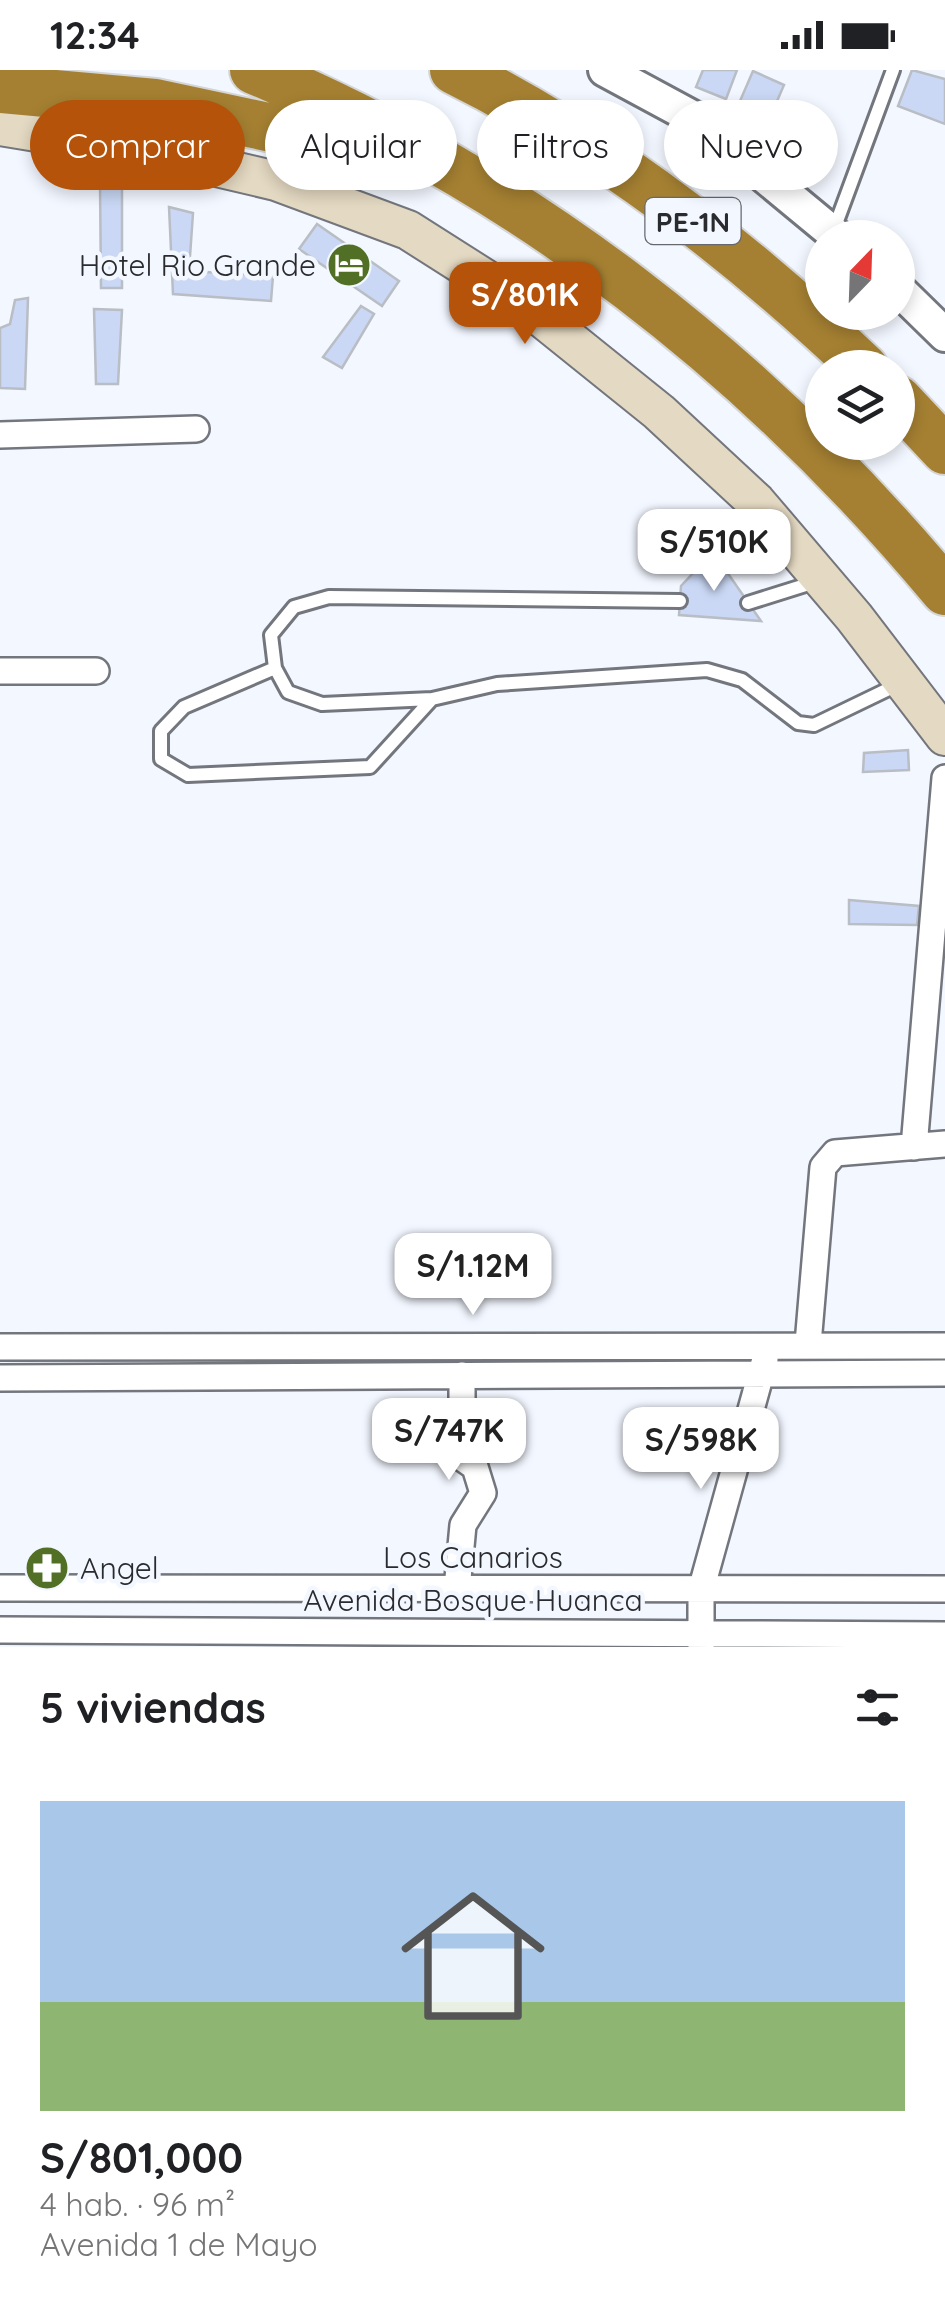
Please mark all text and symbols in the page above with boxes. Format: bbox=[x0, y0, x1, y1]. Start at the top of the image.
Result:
text: 12:34 bbox=[50, 11, 140, 59]
chip: Comprar bbox=[30, 100, 245, 190]
chip: Alquilar bbox=[265, 100, 457, 190]
chip: Filtros bbox=[477, 100, 644, 190]
chip: Nuevo bbox=[664, 100, 838, 190]
road number: PE-1N bbox=[646, 198, 740, 244]
north arrow bbox=[805, 220, 915, 330]
map controls bbox=[805, 220, 915, 460]
hotel icon: Hotel Rio Grande bbox=[326, 242, 372, 288]
place label: Hotel Rio Grande bbox=[79, 246, 316, 284]
pin: S/801K bbox=[444, 262, 606, 347]
text: S/801K bbox=[471, 274, 579, 314]
button: layers bbox=[805, 350, 915, 460]
pin: S/510K bbox=[633, 509, 795, 594]
text: S/510K bbox=[660, 521, 768, 561]
pin: S/1.12M bbox=[381, 1233, 565, 1318]
text: S/1.12M bbox=[417, 1245, 529, 1285]
pin: S/747K bbox=[368, 1398, 530, 1483]
pin: S/598K bbox=[620, 1407, 782, 1492]
text: S/747K bbox=[394, 1410, 504, 1450]
text: S/598K bbox=[645, 1419, 757, 1459]
street label: Los Canarios bbox=[383, 1538, 563, 1576]
pharmacy icon: Angel bbox=[24, 1545, 70, 1591]
place label: Angel bbox=[80, 1549, 159, 1587]
street label: Avenida Bosque Huanca bbox=[303, 1581, 643, 1619]
icon: filters bbox=[850, 1680, 905, 1735]
text: 5 viviendas bbox=[40, 1681, 266, 1734]
icon: home bbox=[383, 1866, 563, 2046]
text: S/801,000 bbox=[40, 2131, 243, 2184]
text: 4 hab. · 96 m² bbox=[40, 2184, 235, 2224]
text: Avenida 1 de Mayo bbox=[40, 2224, 318, 2264]

